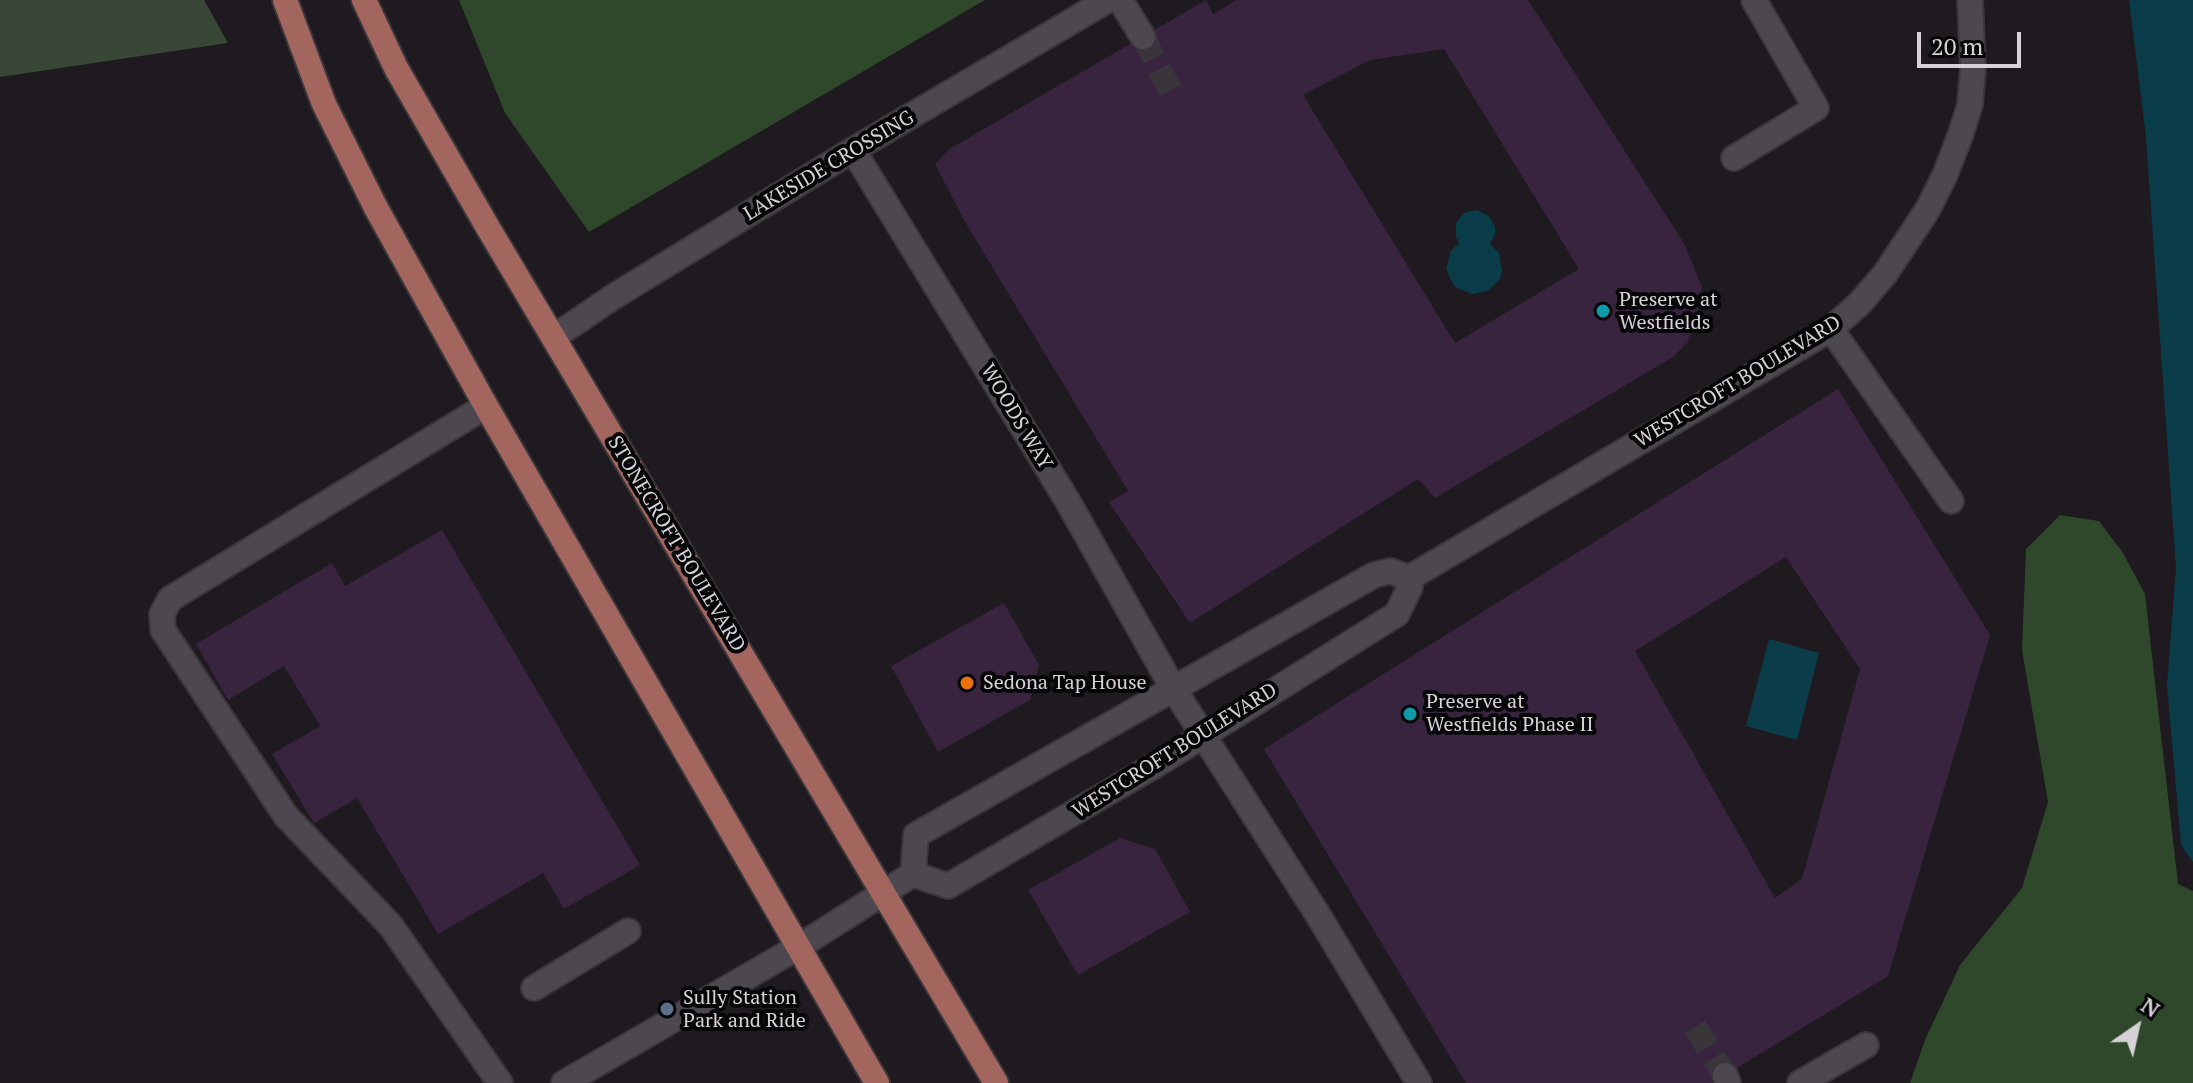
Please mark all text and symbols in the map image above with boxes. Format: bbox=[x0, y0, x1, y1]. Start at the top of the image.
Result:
scale bar bbox=[1921, 16, 2025, 66]
text: 20 m bbox=[1931, 30, 1983, 62]
street label: LAKESIDE CROSSING bbox=[740, 106, 918, 226]
place label: Preserve at Westfields bbox=[1619, 288, 1718, 335]
marker: Preserve at Westfields bbox=[1594, 302, 1612, 320]
street label: WESTCROFT BOULEVARD bbox=[1631, 311, 1845, 453]
street label: WOODS WAY bbox=[975, 360, 1057, 474]
street label: STONECROFT BOULEVARD bbox=[602, 432, 750, 656]
place label: Sedona Tap House bbox=[983, 671, 1147, 695]
marker: Sedona Tap House bbox=[958, 674, 976, 692]
street label: WESTCROFT BOULEVARD bbox=[1068, 678, 1282, 824]
place label: Preserve at Westfields Phase II bbox=[1426, 690, 1594, 737]
marker: Preserve at Westfields Phase II bbox=[1401, 705, 1419, 723]
place label: Sully Station Park and Ride bbox=[683, 986, 806, 1033]
north arrow bbox=[2097, 987, 2177, 1067]
text: N bbox=[2136, 990, 2166, 1023]
marker: Sully Station Park and Ride bbox=[658, 1000, 676, 1018]

